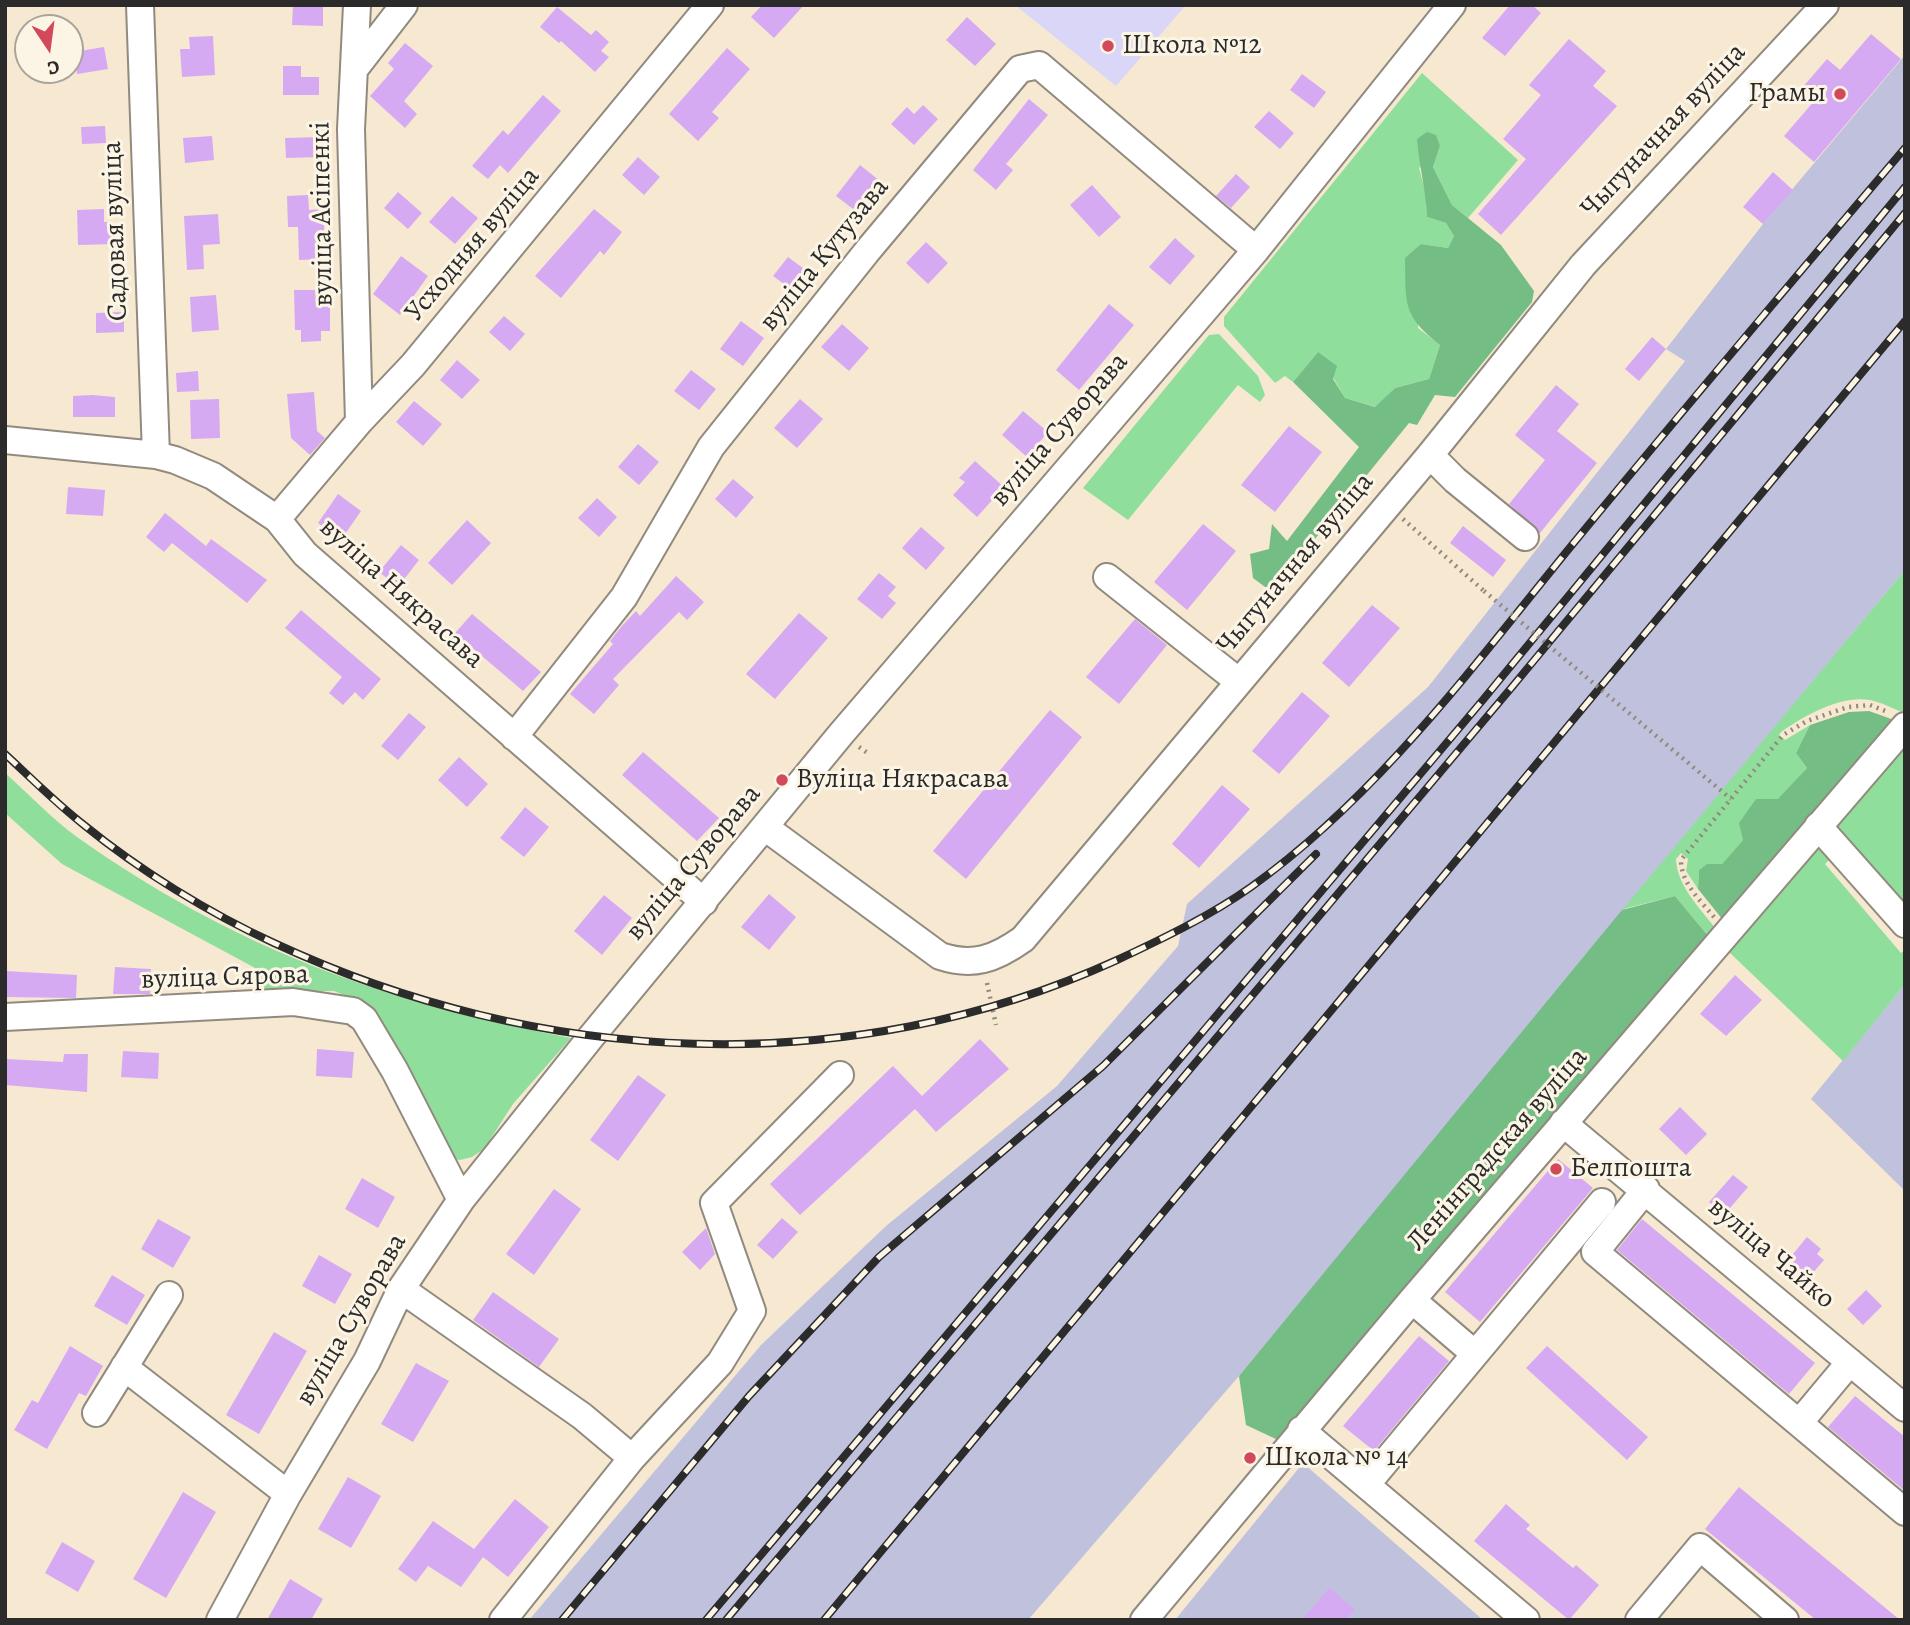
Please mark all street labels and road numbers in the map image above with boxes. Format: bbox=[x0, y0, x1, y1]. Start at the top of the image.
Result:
street label: Чыгуначная вуліца bbox=[1574, 37, 1754, 225]
street label: вуліца Асіпенкі bbox=[305, 121, 341, 307]
street label: Садовая вуліца bbox=[96, 141, 136, 321]
street label: Усходняя вуліца bbox=[398, 161, 548, 329]
street label: вуліца Кутузава bbox=[753, 171, 897, 339]
street label: вуліца Суворава bbox=[984, 346, 1136, 514]
street label: Чыгуначная вуліца bbox=[1210, 466, 1382, 662]
street label: вуліца Някрасава bbox=[312, 511, 490, 677]
street label: вуліца Суворава bbox=[619, 778, 769, 948]
street label: вуліца Сярова bbox=[140, 958, 310, 998]
street label: Ленінградская вуліца bbox=[1401, 1041, 1595, 1259]
street label: вуліца Чайко bbox=[1701, 1191, 1841, 1317]
street label: вуліца Суворава bbox=[289, 1228, 415, 1412]

